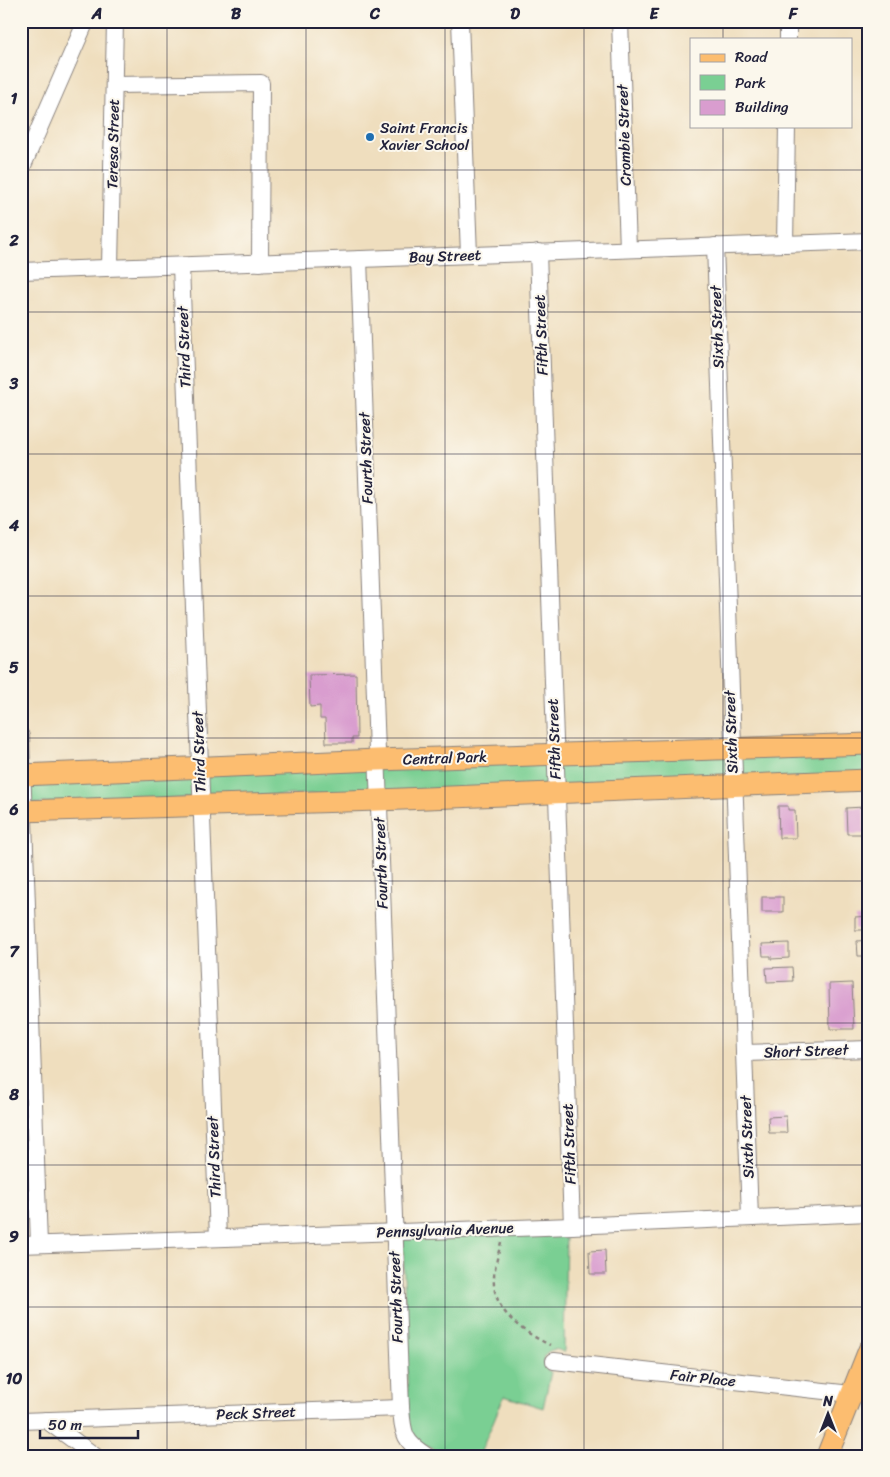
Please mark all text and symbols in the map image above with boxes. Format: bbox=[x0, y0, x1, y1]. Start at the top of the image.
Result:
text: A bbox=[91, 0, 102, 28]
text: B bbox=[231, 0, 242, 28]
text: C bbox=[369, 0, 381, 28]
text: D bbox=[510, 0, 520, 28]
text: E bbox=[650, 0, 660, 28]
text: F bbox=[788, 0, 799, 28]
legend bbox=[690, 38, 852, 128]
text: Road bbox=[735, 44, 768, 70]
text: Park bbox=[735, 70, 766, 96]
street label: Crombie Street bbox=[609, 83, 639, 186]
text: 1 bbox=[11, 84, 18, 113]
text: Building bbox=[735, 94, 789, 120]
street label: Teresa Street bbox=[99, 98, 127, 189]
place label: Saint Francis Xavier School bbox=[379, 115, 470, 158]
marker: Saint Francis Xavier School bbox=[364, 131, 376, 143]
text: 2 bbox=[8, 226, 19, 255]
street label: Bay Street bbox=[408, 242, 482, 270]
street label: Sixth Street bbox=[703, 284, 731, 369]
street label: Fifth Street bbox=[527, 294, 555, 376]
street label: Third Street bbox=[170, 305, 198, 388]
text: 3 bbox=[9, 369, 19, 398]
street label: Fourth Street bbox=[351, 411, 381, 504]
text: 4 bbox=[8, 511, 19, 540]
text: 5 bbox=[9, 653, 19, 682]
street label: Sixth Street bbox=[717, 689, 745, 774]
street label: Fifth Street bbox=[540, 698, 568, 780]
street label: Third Street bbox=[185, 710, 213, 793]
street label: Central Park bbox=[402, 744, 488, 772]
text: 6 bbox=[8, 795, 19, 824]
street label: Fourth Street bbox=[366, 816, 396, 909]
text: 7 bbox=[9, 937, 20, 966]
street label: Short Street bbox=[763, 1036, 850, 1065]
text: 8 bbox=[8, 1080, 19, 1109]
street label: Sixth Street bbox=[733, 1094, 761, 1179]
street label: Fifth Street bbox=[555, 1103, 583, 1185]
street label: Third Street bbox=[200, 1115, 228, 1198]
street label: Pennsylvania Avenue bbox=[376, 1215, 514, 1245]
text: 9 bbox=[9, 1222, 19, 1251]
street label: Fourth Street bbox=[381, 1250, 411, 1343]
street label: Fair Place bbox=[669, 1362, 737, 1394]
text: 10 bbox=[6, 1364, 22, 1393]
text: N bbox=[822, 1389, 833, 1414]
north arrow bbox=[802, 1390, 852, 1440]
street label: Peck Street bbox=[216, 1399, 297, 1427]
scale bar bbox=[40, 1407, 138, 1439]
text: 50 m bbox=[48, 1412, 83, 1438]

